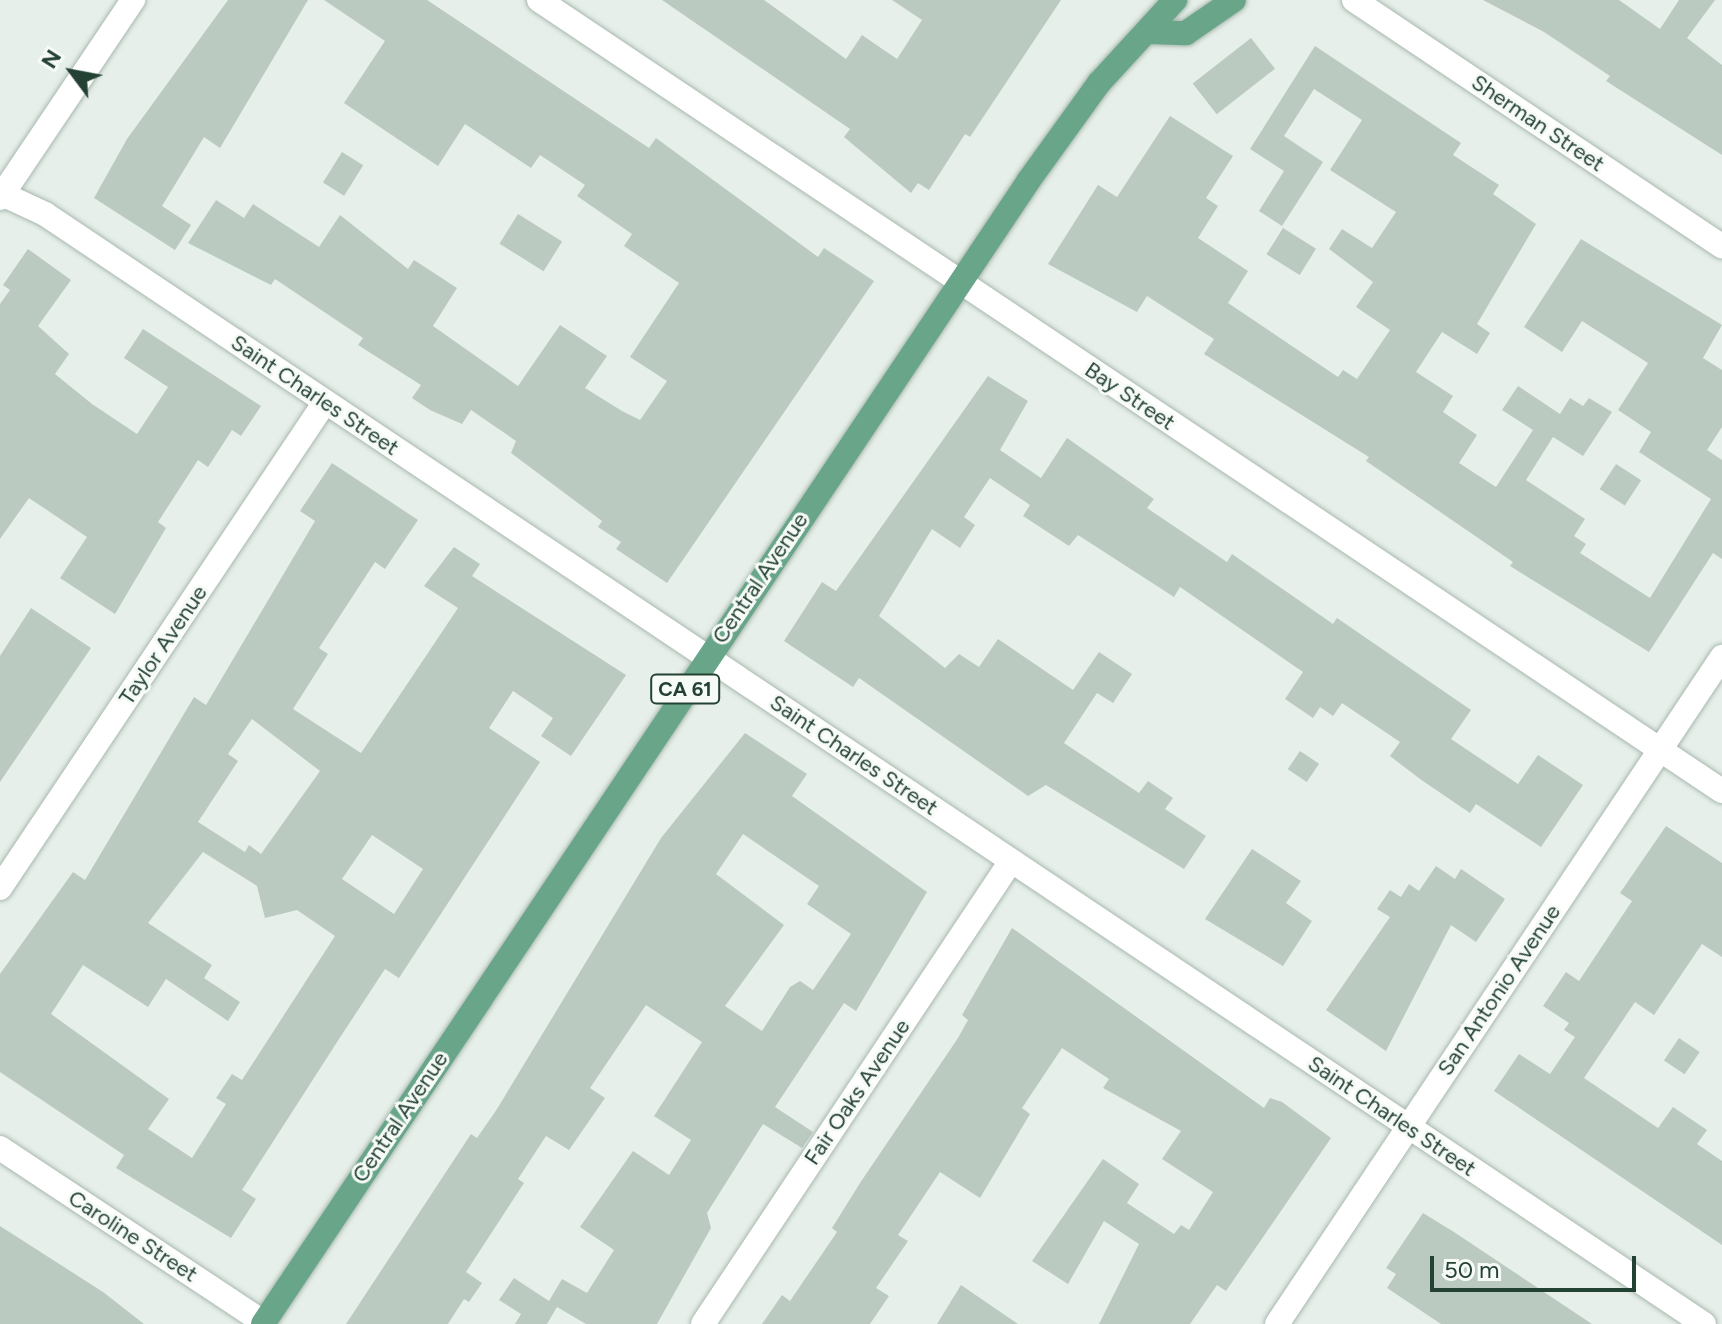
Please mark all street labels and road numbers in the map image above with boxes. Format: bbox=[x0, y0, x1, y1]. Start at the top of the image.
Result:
street label: Sherman Street bbox=[1467, 69, 1609, 177]
street label: Saint Charles Street bbox=[226, 329, 404, 461]
street label: Bay Street bbox=[1080, 356, 1180, 436]
street label: Central Avenue bbox=[707, 508, 813, 648]
street label: Taylor Avenue bbox=[113, 580, 213, 710]
road number: CA 61 bbox=[649, 673, 721, 705]
street label: Saint Charles Street bbox=[765, 689, 943, 821]
street label: San Antonio Avenue bbox=[1432, 899, 1566, 1081]
street label: Fair Oaks Avenue bbox=[799, 1014, 915, 1170]
street label: Central Avenue bbox=[347, 1047, 453, 1187]
street label: Saint Charles Street bbox=[1303, 1050, 1481, 1182]
street label: Caroline Street bbox=[64, 1184, 202, 1288]

